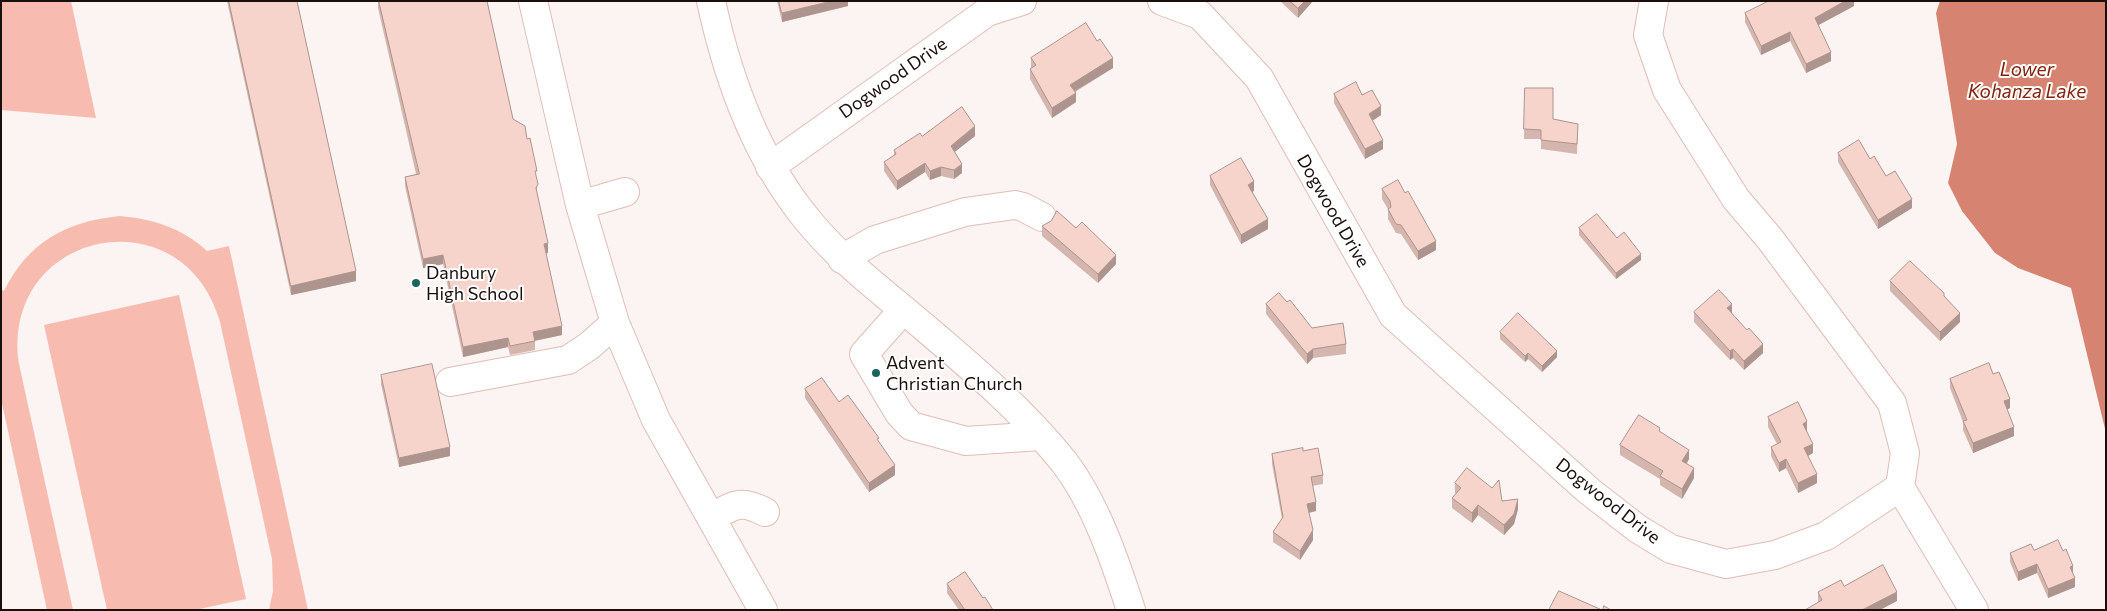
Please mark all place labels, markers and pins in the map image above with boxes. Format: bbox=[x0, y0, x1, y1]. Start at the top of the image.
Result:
place label: Danbury High School bbox=[426, 262, 523, 304]
marker: Danbury High School bbox=[410, 277, 422, 289]
place label: Advent Christian Church bbox=[886, 352, 1023, 394]
marker: Advent Christian Church bbox=[870, 367, 882, 379]

